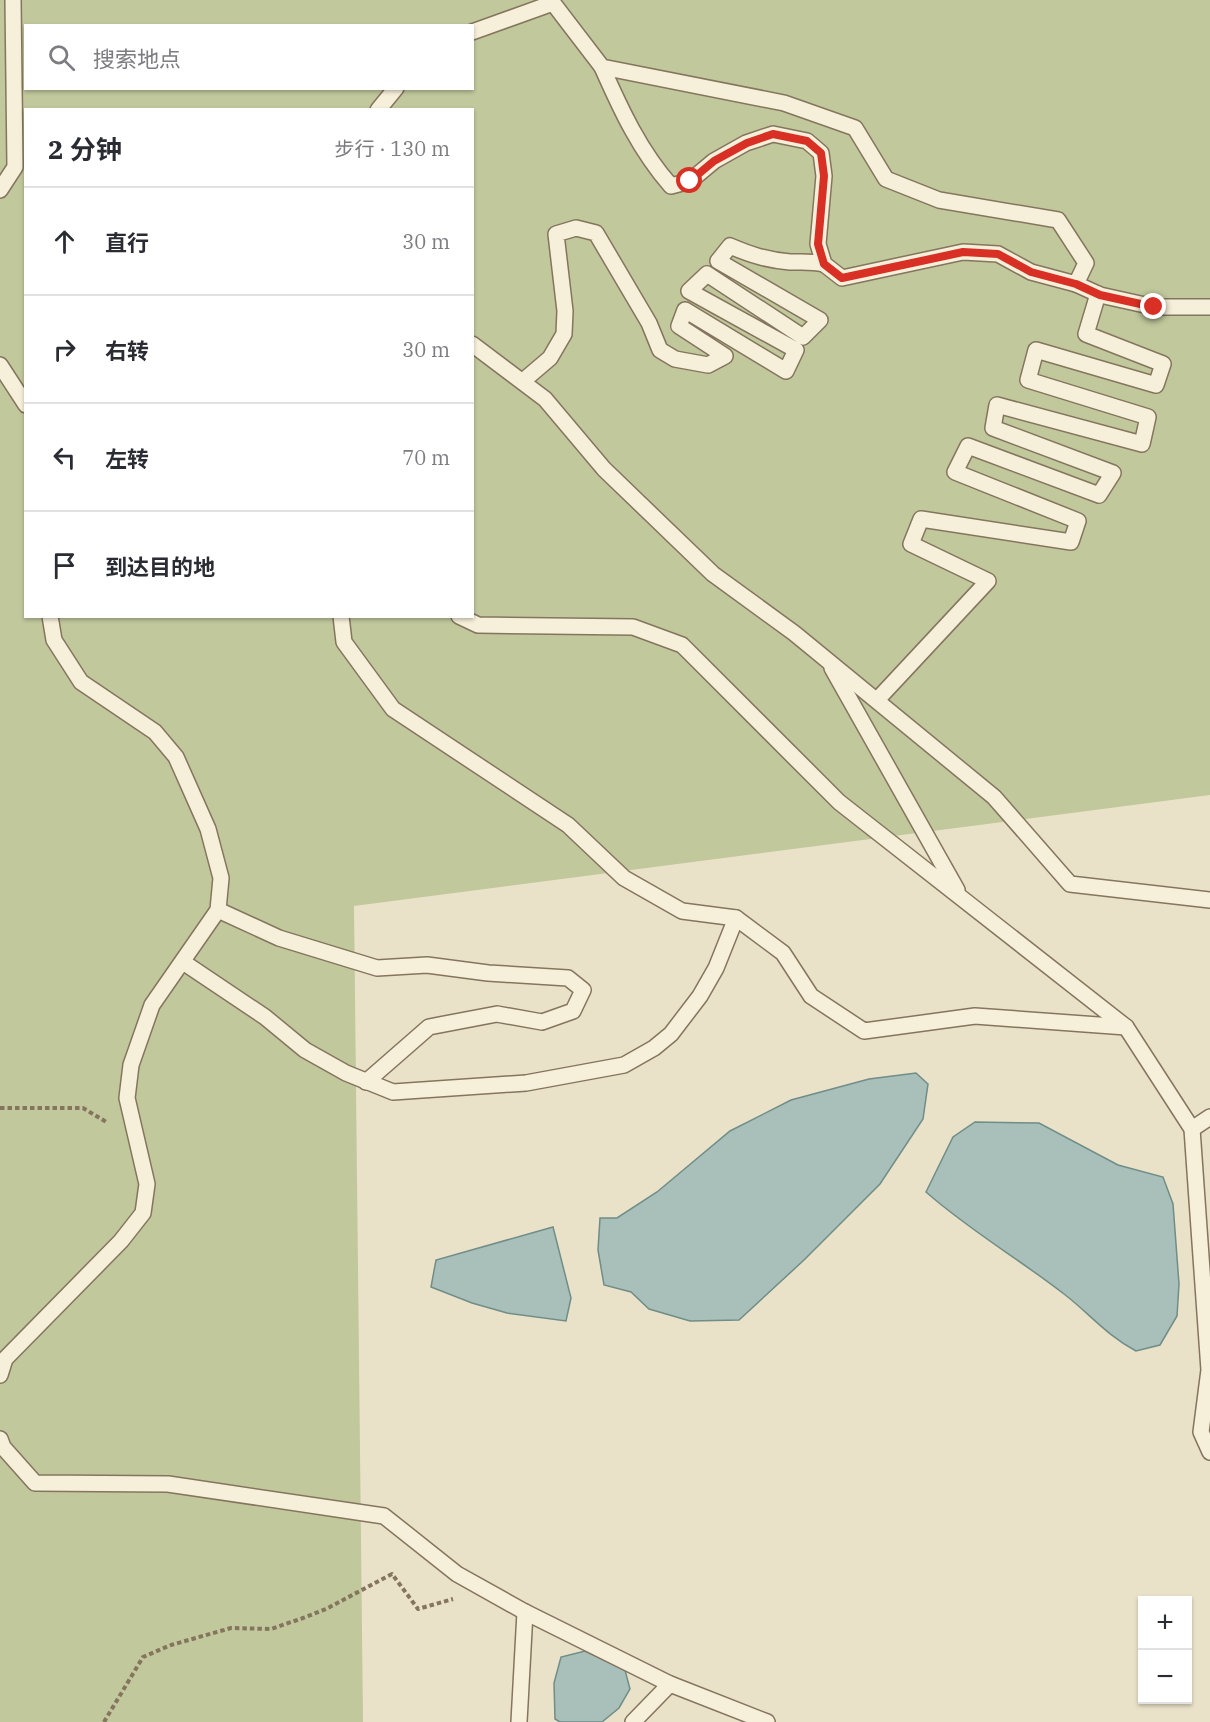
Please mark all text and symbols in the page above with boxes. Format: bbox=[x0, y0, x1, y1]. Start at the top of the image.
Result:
search box bbox=[24, 24, 474, 90]
icon: search bbox=[45, 41, 78, 74]
text: 搜索地点 bbox=[93, 44, 181, 73]
text: 2 分钟 bbox=[48, 132, 122, 166]
text: 步行 · 130 m bbox=[335, 135, 450, 162]
route start bbox=[676, 167, 702, 193]
icon: ahead bbox=[48, 225, 81, 258]
text: 直行 bbox=[105, 228, 149, 257]
text: 30 m bbox=[402, 228, 450, 255]
route end bbox=[1140, 293, 1166, 319]
icon: right bbox=[48, 333, 81, 366]
text: 右转 bbox=[105, 336, 149, 365]
text: 30 m bbox=[402, 336, 450, 363]
icon: left bbox=[48, 441, 81, 474]
text: 左转 bbox=[105, 444, 149, 473]
text: 70 m bbox=[402, 444, 450, 471]
icon: arrive bbox=[48, 549, 81, 582]
text: 到达目的地 bbox=[105, 552, 215, 581]
map controls bbox=[1138, 1596, 1192, 1704]
button: + bbox=[1138, 1596, 1192, 1650]
button: − bbox=[1138, 1650, 1192, 1704]

